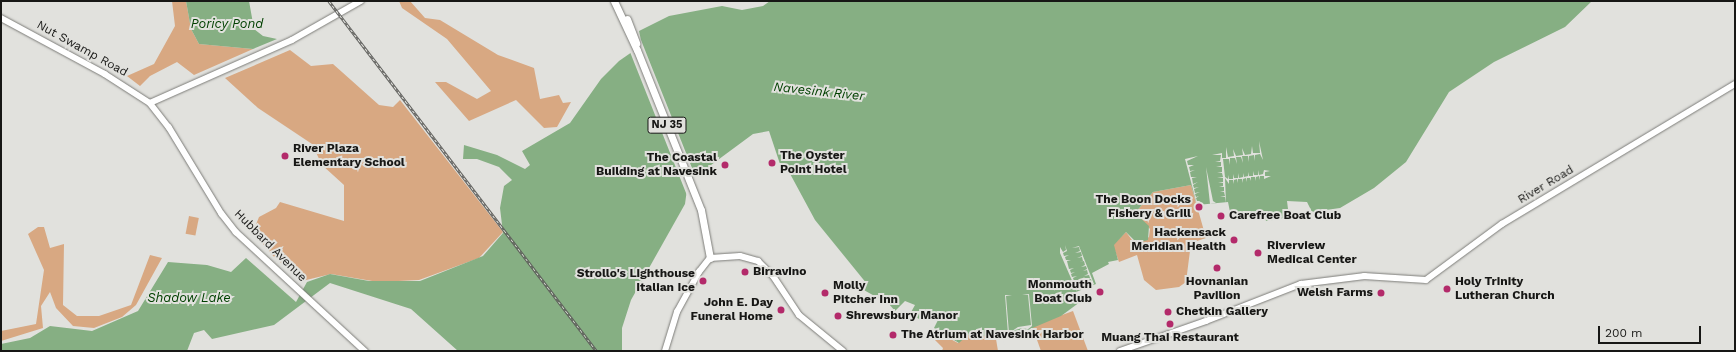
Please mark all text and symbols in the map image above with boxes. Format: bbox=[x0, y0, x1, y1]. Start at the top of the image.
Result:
water label: Poricy Pond bbox=[190, 16, 264, 32]
street label: Nut Swamp Road bbox=[34, 18, 130, 80]
water label: Navesink River bbox=[773, 79, 865, 105]
road number: NJ 35 bbox=[647, 116, 687, 134]
place label: River Plaza Elementary School bbox=[293, 142, 405, 170]
place label: The Oyster Point Hotel bbox=[780, 149, 847, 177]
marker: River Plaza Elementary School bbox=[280, 151, 290, 161]
place label: The Coastal Building at Navesink bbox=[596, 151, 717, 179]
marker: The Oyster Point Hotel bbox=[767, 158, 777, 168]
marker: The Coastal Building at Navesink bbox=[720, 160, 730, 170]
street label: River Road bbox=[1515, 163, 1577, 207]
place label: The Boon Docks Fishery & Grill bbox=[1096, 193, 1191, 221]
marker: The Boon Docks Fishery & Grill bbox=[1194, 202, 1204, 212]
street label: Hubbard Avenue bbox=[231, 207, 309, 285]
place label: Carefree Boat Club bbox=[1229, 209, 1341, 223]
marker: Carefree Boat Club bbox=[1216, 211, 1226, 221]
place label: Hackensack Meridian Health bbox=[1131, 226, 1226, 254]
marker: Hackensack Meridian Health bbox=[1229, 235, 1239, 245]
place label: Riverview Medical Center bbox=[1267, 239, 1357, 267]
marker: Riverview Medical Center bbox=[1252, 247, 1264, 259]
marker: Hovnanian Pavilion bbox=[1212, 263, 1222, 273]
place label: Birravino bbox=[753, 265, 806, 279]
place label: Strollo's Lighthouse Italian Ice bbox=[577, 267, 695, 295]
marker: Birravino bbox=[740, 267, 750, 277]
place label: Hovnanian Pavilion bbox=[1186, 275, 1248, 303]
place label: Holy Trinity Lutheran Church bbox=[1455, 275, 1555, 303]
marker: Strollo's Lighthouse Italian Ice bbox=[698, 276, 708, 286]
place label: Monmouth Boat Club bbox=[1028, 278, 1092, 306]
place label: Molly Pitcher Inn bbox=[833, 279, 898, 307]
marker: Holy Trinity Lutheran Church bbox=[1442, 284, 1452, 294]
place label: Welsh Farms bbox=[1297, 286, 1373, 300]
marker: Monmouth Boat Club bbox=[1095, 287, 1105, 297]
marker: Molly Pitcher Inn bbox=[820, 288, 830, 298]
marker: Welsh Farms bbox=[1376, 288, 1386, 298]
water label: Shadow Lake bbox=[147, 290, 231, 306]
place label: John E. Day Funeral Home bbox=[690, 296, 773, 324]
marker: John E. Day Funeral Home bbox=[776, 305, 786, 315]
place label: Chetkin Gallery bbox=[1176, 305, 1268, 319]
marker: Chetkin Gallery bbox=[1163, 307, 1173, 317]
place label: Shrewsbury Manor bbox=[846, 309, 958, 323]
marker: Shrewsbury Manor bbox=[833, 311, 843, 321]
scale bar bbox=[1600, 318, 1703, 344]
marker: Muang Thai Restaurant bbox=[1165, 319, 1175, 329]
text: 200 m bbox=[1605, 326, 1642, 340]
place label: The Atrium at Navesink Harbor bbox=[901, 328, 1084, 342]
marker: The Atrium at Navesink Harbor bbox=[888, 330, 898, 340]
place label: Muang Thai Restaurant bbox=[1101, 331, 1239, 345]

